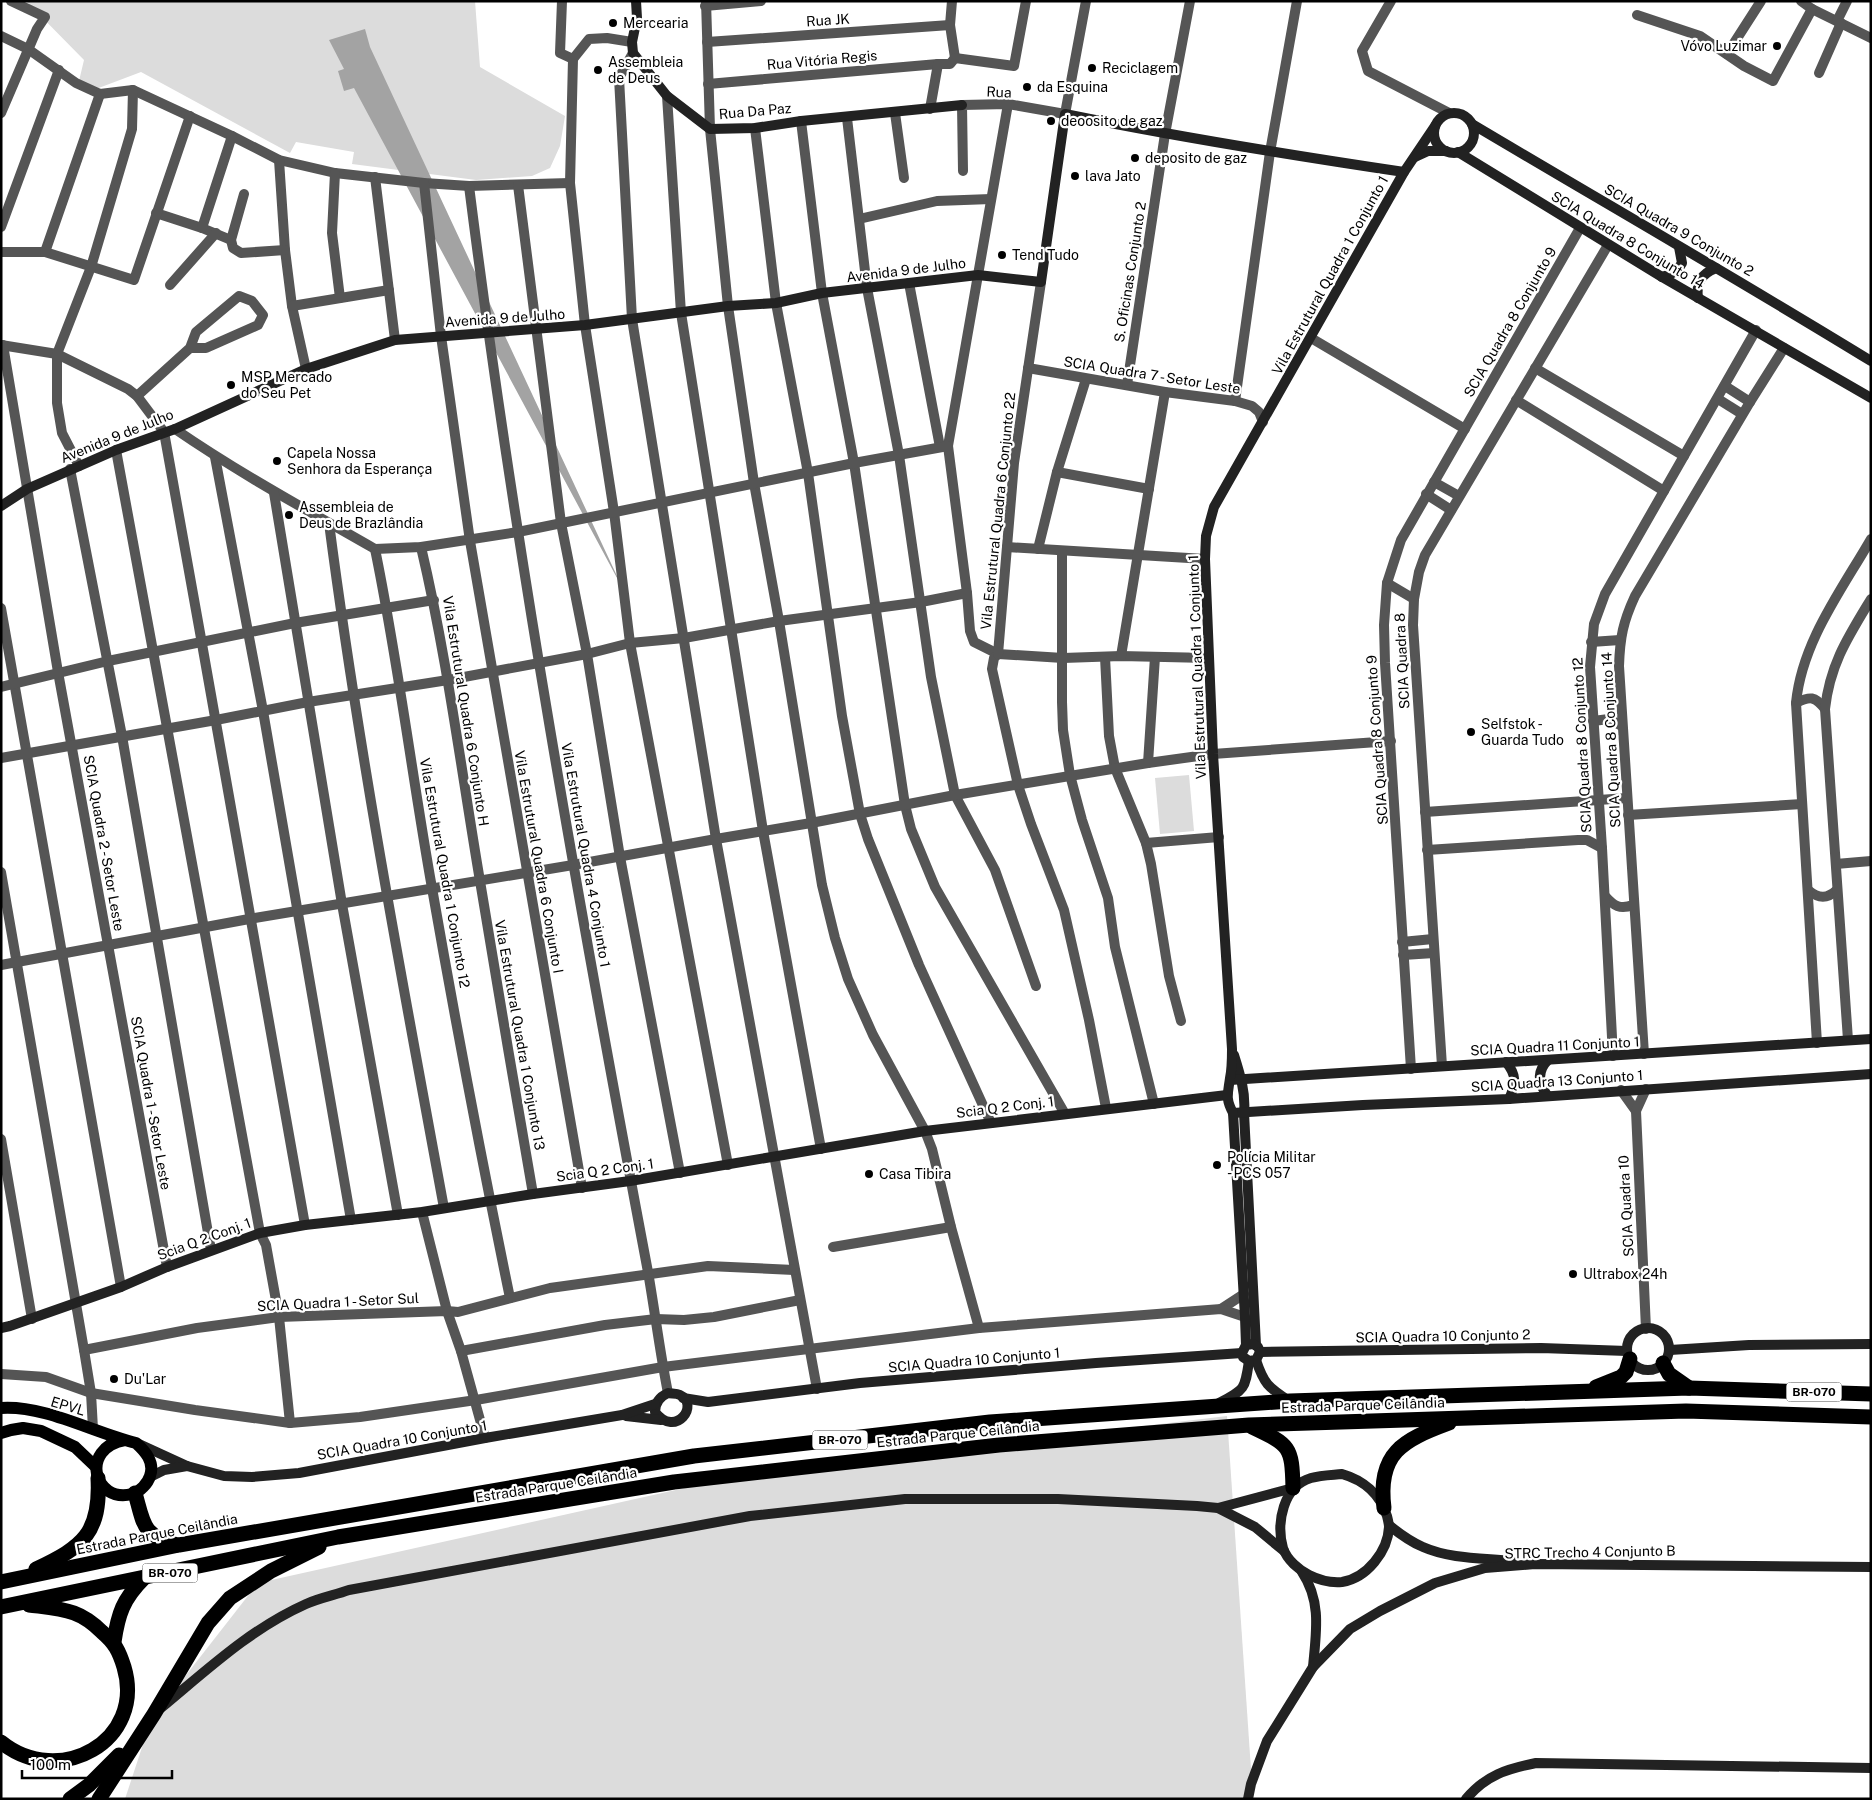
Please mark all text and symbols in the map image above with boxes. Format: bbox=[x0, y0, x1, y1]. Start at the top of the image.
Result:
street label: Rua JK bbox=[806, 10, 851, 30]
place label: Mercearia bbox=[623, 15, 688, 31]
marker: Mercearia bbox=[607, 17, 619, 29]
place label: Vóvo Luzimar bbox=[1680, 38, 1767, 54]
marker: Vóvo Luzimar bbox=[1771, 40, 1783, 52]
street label: Rua Vitória Regis bbox=[766, 47, 878, 73]
place label: Assembleia de Deus bbox=[608, 54, 683, 86]
place label: Reciclagem bbox=[1102, 60, 1178, 76]
marker: Reciclagem bbox=[1086, 62, 1098, 74]
marker: Assembleia de Deus bbox=[592, 64, 604, 76]
place label: da Esquina bbox=[1037, 79, 1108, 95]
marker: da Esquina bbox=[1021, 81, 1033, 93]
street label: Rua bbox=[986, 84, 1012, 100]
street label: Rua Da Paz bbox=[718, 100, 792, 122]
place label: deoosito de gaz bbox=[1061, 113, 1163, 129]
marker: deoosito de gaz bbox=[1045, 115, 1057, 127]
place label: deposito de gaz bbox=[1145, 150, 1247, 166]
marker: deposito de gaz bbox=[1129, 152, 1141, 164]
place label: lava Jato bbox=[1085, 168, 1141, 184]
marker: lava Jato bbox=[1069, 170, 1081, 182]
street label: Vila Estrutural Quadra 1 Conjunto 1 bbox=[1269, 173, 1391, 377]
street label: SCIA Quadra 9 Conjunto 2 bbox=[1602, 181, 1756, 279]
street label: SCIA Quadra 8 Conjunto 14 bbox=[1548, 188, 1708, 292]
street label: S. Oficinas Conjunto 2 bbox=[1111, 201, 1149, 343]
street label: SCIA Quadra 8 Conjunto 9 bbox=[1461, 244, 1560, 400]
place label: Tend Tudo bbox=[1012, 247, 1079, 263]
marker: Tend Tudo bbox=[996, 249, 1008, 261]
street label: Avenida 9 de Julho bbox=[845, 255, 967, 285]
street label: Avenida 9 de Julho bbox=[444, 306, 566, 330]
street label: SCIA Quadra 7 - Setor Leste bbox=[1062, 353, 1242, 397]
place label: MSP Mercado do Seu Pet bbox=[241, 369, 332, 401]
marker: MSP Mercado do Seu Pet bbox=[225, 379, 237, 391]
street label: Vila Estrutural Quadra 6 Conjunto 22 bbox=[978, 391, 1018, 631]
street label: Avenida 9 de Julho bbox=[58, 406, 176, 466]
place label: Capela Nossa Senhora da Esperança bbox=[287, 445, 432, 477]
marker: Capela Nossa Senhora da Esperança bbox=[271, 455, 283, 467]
place label: Assembleia de Deus de Brazlândia bbox=[299, 499, 423, 531]
marker: Assembleia de Deus de Brazlândia bbox=[283, 509, 295, 521]
street label: Vila Estrutural Quadra 1 Conjunto 1 bbox=[1185, 554, 1209, 780]
street label: Vila Estrutural Quadra 6 Conjunto H bbox=[440, 595, 492, 827]
street label: SCIA Quadra 8 bbox=[1391, 612, 1413, 710]
street label: SCIA Quadra 8 Conjunto 14 bbox=[1598, 651, 1624, 828]
street label: SCIA Quadra 8 Conjunto 9 bbox=[1363, 654, 1391, 825]
street label: SCIA Quadra 8 Conjunto 12 bbox=[1569, 657, 1595, 833]
place label: Selfstok - Guarda Tudo bbox=[1481, 716, 1564, 748]
marker: Selfstok - Guarda Tudo bbox=[1465, 726, 1477, 738]
street label: Vila Estrutural Quadra 4 Conjunto 1 bbox=[558, 741, 614, 969]
street label: Vila Estrutural Quadra 6 Conjunto I bbox=[511, 749, 567, 975]
street label: SCIA Quadra 2 - Setor Leste bbox=[81, 754, 127, 932]
street label: Vila Estrutural Quadra 1 Conjunto 12 bbox=[417, 757, 473, 989]
street label: Vila Estrutural Quadra 1 Conjunto 13 bbox=[492, 919, 548, 1152]
street label: SCIA Quadra 1 - Setor Leste bbox=[128, 1015, 174, 1191]
street label: SCIA Quadra 11 Conjunto 1 bbox=[1470, 1034, 1640, 1058]
street label: SCIA Quadra 13 Conjunto 1 bbox=[1470, 1067, 1644, 1095]
street label: Scia Q 2 Conj. 1 bbox=[955, 1093, 1055, 1121]
place label: Polícia Militar - PCS 057 bbox=[1227, 1149, 1316, 1181]
street label: Scia Q 2 Conj. 1 bbox=[555, 1155, 655, 1185]
street label: SCIA Quadra 10 bbox=[1615, 1155, 1637, 1257]
marker: Polícia Militar - PCS 057 bbox=[1211, 1159, 1223, 1171]
place label: Casa Tibira bbox=[879, 1166, 951, 1182]
marker: Casa Tibira bbox=[863, 1168, 875, 1180]
street label: Scia Q 2 Conj. 1 bbox=[155, 1215, 253, 1263]
place label: Ultrabox 24h bbox=[1583, 1266, 1667, 1282]
marker: Ultrabox 24h bbox=[1567, 1268, 1579, 1280]
street label: SCIA Quadra 1 - Setor Sul bbox=[257, 1290, 419, 1314]
street label: SCIA Quadra 10 Conjunto 2 bbox=[1355, 1326, 1531, 1346]
street label: SCIA Quadra 10 Conjunto 1 bbox=[887, 1345, 1061, 1375]
place label: Du'Lar bbox=[124, 1371, 166, 1387]
marker: Du'Lar bbox=[108, 1373, 120, 1385]
road number: BR-070 bbox=[1786, 1382, 1842, 1401]
street label: EPVL bbox=[49, 1393, 87, 1419]
street label: Estrada Parque Ceilândia bbox=[1281, 1394, 1445, 1416]
street label: SCIA Quadra 10 Conjunto 1 bbox=[316, 1417, 488, 1463]
street label: Estrada Parque Ceilândia bbox=[876, 1417, 1040, 1451]
road number: BR-070 bbox=[812, 1430, 868, 1450]
street label: Estrada Parque Ceilândia bbox=[474, 1464, 638, 1506]
street label: Estrada Parque Ceilândia bbox=[75, 1511, 239, 1557]
street label: STRC Trecho 4 Conjunto B bbox=[1504, 1543, 1676, 1561]
road number: BR-070 bbox=[142, 1564, 198, 1582]
scale bar bbox=[22, 1748, 172, 1780]
text: 100 m bbox=[30, 1756, 71, 1773]

